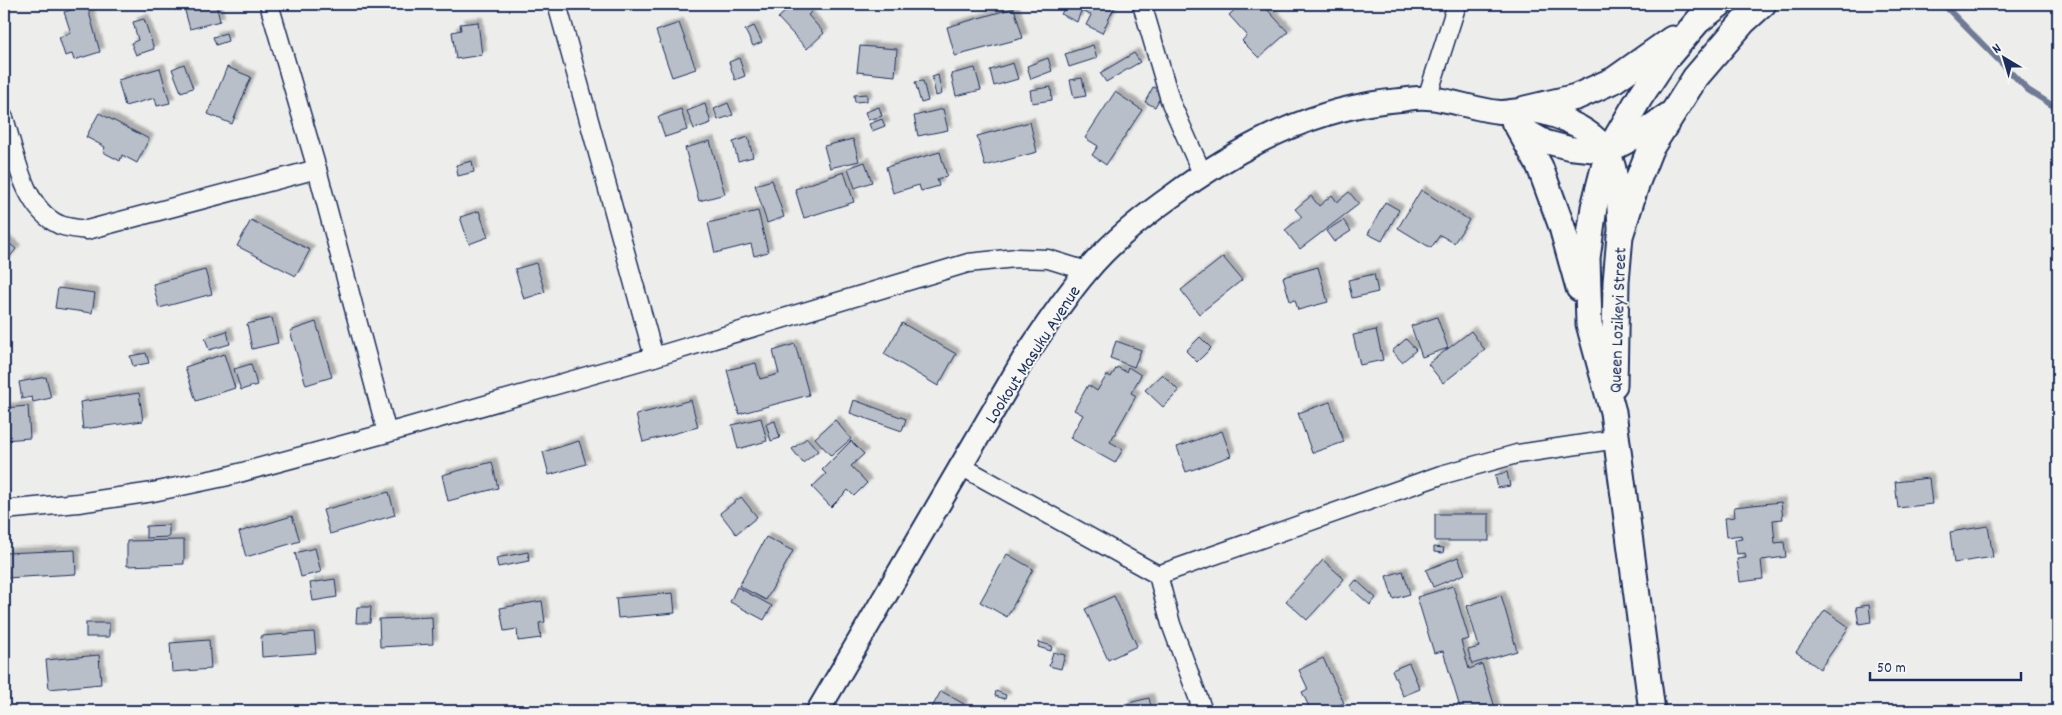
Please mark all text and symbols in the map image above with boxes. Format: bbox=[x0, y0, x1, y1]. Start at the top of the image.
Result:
north arrow bbox=[1980, 32, 2030, 82]
text: N bbox=[1988, 39, 2006, 59]
street label: Queen Lozikeyi Street bbox=[1604, 246, 1635, 393]
street label: Lookout Masuku Avenue bbox=[980, 281, 1088, 429]
scale bar bbox=[1870, 650, 2021, 682]
text: 50 m bbox=[1877, 658, 1906, 680]

